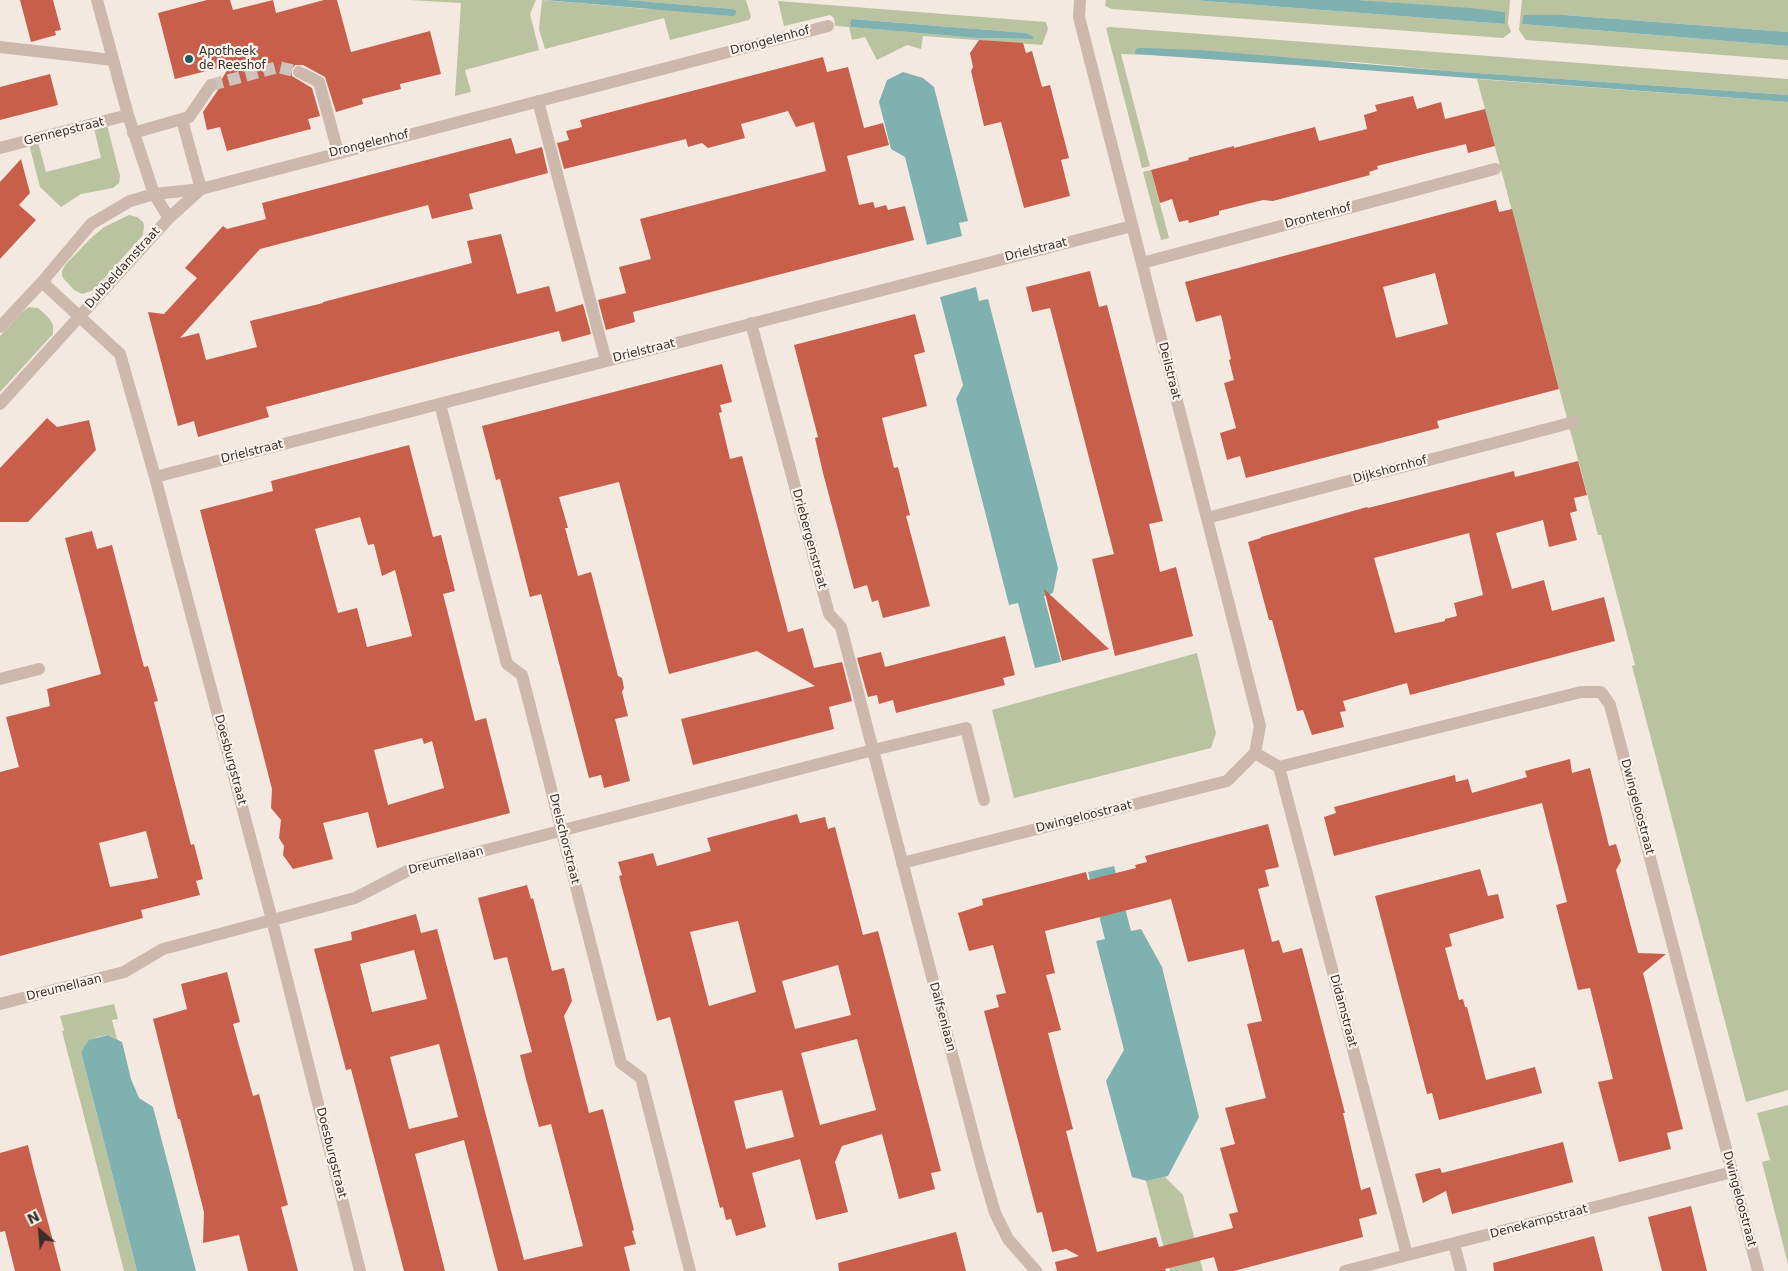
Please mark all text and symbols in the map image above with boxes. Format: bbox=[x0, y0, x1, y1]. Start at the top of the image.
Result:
street label: Drongelenhof bbox=[729, 24, 811, 58]
place label: Apotheek de Reeshof bbox=[199, 45, 266, 73]
marker: Apotheek de Reeshof bbox=[183, 53, 195, 65]
street label: Gennepstraat bbox=[22, 115, 106, 149]
street label: Drongelenhof bbox=[328, 127, 410, 161]
street label: Drontenhof bbox=[1283, 200, 1353, 232]
street label: Dubbeldamstraat bbox=[83, 224, 163, 312]
street label: Drielstraat bbox=[1003, 235, 1069, 265]
street label: Drielstraat bbox=[611, 336, 677, 366]
street label: Deilstraat bbox=[1155, 341, 1183, 401]
street label: Drielstraat bbox=[219, 437, 285, 467]
street label: Dijkshornhof bbox=[1352, 453, 1428, 487]
street label: Driebergenstraat bbox=[789, 488, 829, 590]
street label: Doesburgstraat bbox=[211, 713, 249, 807]
street label: Dwingeloostraat bbox=[1617, 758, 1657, 856]
street label: Dreischorstraat bbox=[546, 792, 582, 886]
street label: Dwingeloostraat bbox=[1035, 798, 1133, 836]
street label: Dreumellaan bbox=[407, 844, 485, 878]
street label: Dreumellaan bbox=[25, 972, 103, 1004]
street label: Didamstraat bbox=[1326, 973, 1360, 1049]
street label: Dalfsenlaan bbox=[926, 981, 958, 1053]
street label: Doesburgstraat bbox=[313, 1106, 349, 1200]
street label: Dwingeloostraat bbox=[1719, 1150, 1759, 1248]
street label: Denekampstraat bbox=[1489, 1202, 1589, 1242]
north arrow bbox=[15, 1206, 65, 1256]
text: N bbox=[24, 1208, 42, 1227]

